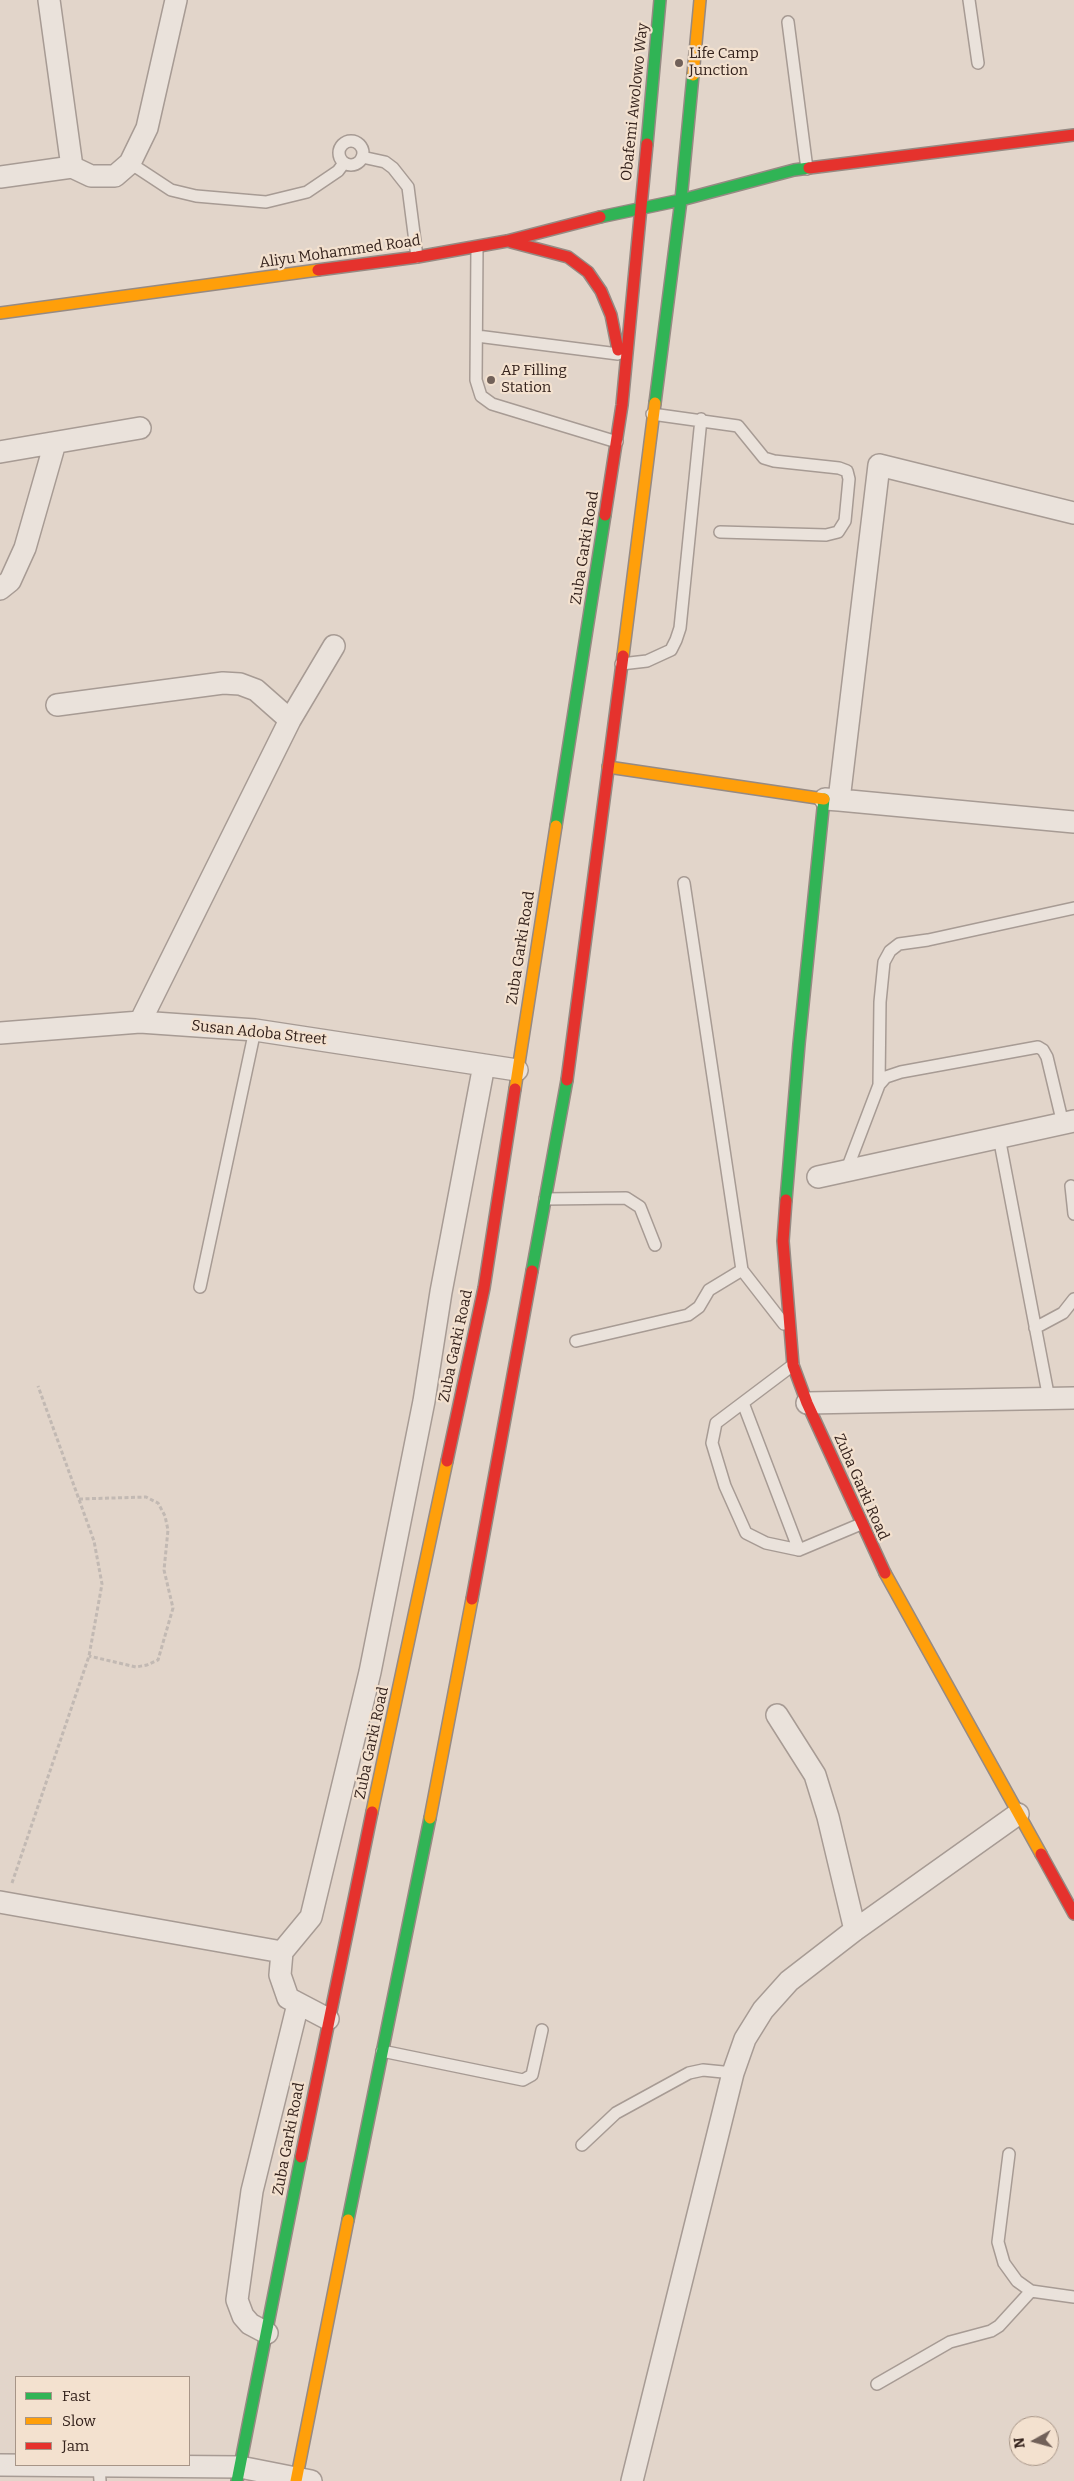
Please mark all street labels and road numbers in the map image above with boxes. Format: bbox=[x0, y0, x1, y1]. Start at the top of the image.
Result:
street label: Obafemi Awolowo Way bbox=[618, 22, 652, 182]
street label: Aliyu Mohammed Road bbox=[258, 232, 422, 272]
street label: Zuba Garki Road bbox=[567, 490, 603, 606]
street label: Zuba Garki Road bbox=[503, 890, 539, 1006]
street label: Susan Adoba Street bbox=[190, 1017, 328, 1049]
street label: Zuba Garki Road bbox=[435, 1288, 477, 1404]
street label: Zuba Garki Road bbox=[829, 1431, 893, 1543]
street label: Zuba Garki Road bbox=[351, 1685, 393, 1801]
street label: Zuba Garki Road bbox=[269, 2081, 309, 2197]

